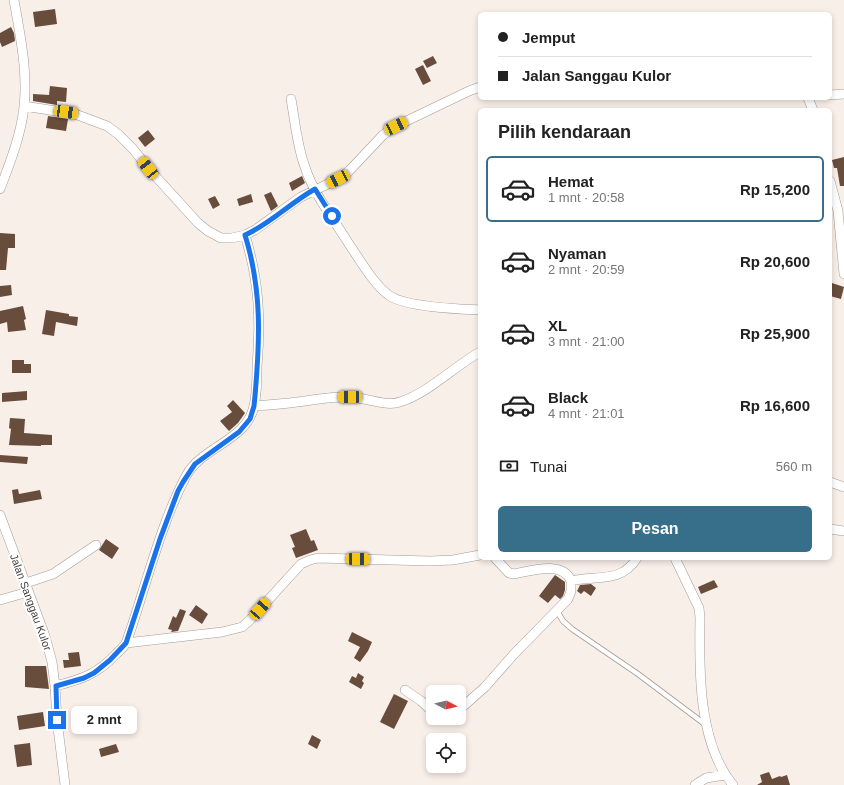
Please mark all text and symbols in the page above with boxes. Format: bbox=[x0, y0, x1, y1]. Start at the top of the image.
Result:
text: Jemput bbox=[522, 29, 575, 46]
text: Jalan Sanggau Kulor bbox=[522, 67, 671, 84]
car bbox=[53, 104, 79, 120]
car bbox=[383, 115, 409, 137]
text: Pilih kendaraan bbox=[498, 122, 631, 142]
car bbox=[136, 155, 160, 181]
car bbox=[325, 168, 351, 190]
icon: car bbox=[500, 171, 536, 207]
text: Hemat bbox=[548, 173, 594, 190]
text: Rp 15,200 bbox=[740, 181, 810, 198]
text: 1 mnt · 20:58 bbox=[548, 190, 625, 205]
route start bbox=[323, 207, 341, 225]
icon: car bbox=[500, 243, 536, 279]
text: Nyaman bbox=[548, 245, 606, 262]
text: Rp 20,600 bbox=[740, 253, 810, 270]
text: 2 mnt · 20:59 bbox=[548, 262, 625, 277]
icon: car bbox=[500, 315, 536, 351]
text: XL bbox=[548, 317, 567, 334]
text: Rp 25,900 bbox=[740, 325, 810, 342]
text: 3 mnt · 21:00 bbox=[548, 334, 625, 349]
icon: car bbox=[500, 387, 536, 423]
text: Black bbox=[548, 389, 588, 406]
car bbox=[338, 391, 362, 403]
text: Rp 16,600 bbox=[740, 397, 810, 414]
text: 4 mnt · 21:01 bbox=[548, 406, 625, 421]
icon: cash bbox=[498, 455, 520, 477]
text: Tunai bbox=[530, 458, 567, 475]
text: 560 m bbox=[776, 459, 812, 474]
button: Pesan bbox=[498, 506, 812, 552]
street label: Jalan Sanggau Kulor bbox=[8, 552, 54, 652]
car bbox=[346, 553, 370, 565]
car bbox=[248, 596, 272, 622]
north arrow bbox=[426, 685, 466, 725]
map controls bbox=[426, 685, 466, 773]
callout: 2 mnt bbox=[71, 706, 137, 734]
route end bbox=[48, 711, 66, 729]
text: 2 mnt bbox=[87, 712, 121, 727]
button: locate bbox=[426, 733, 466, 773]

